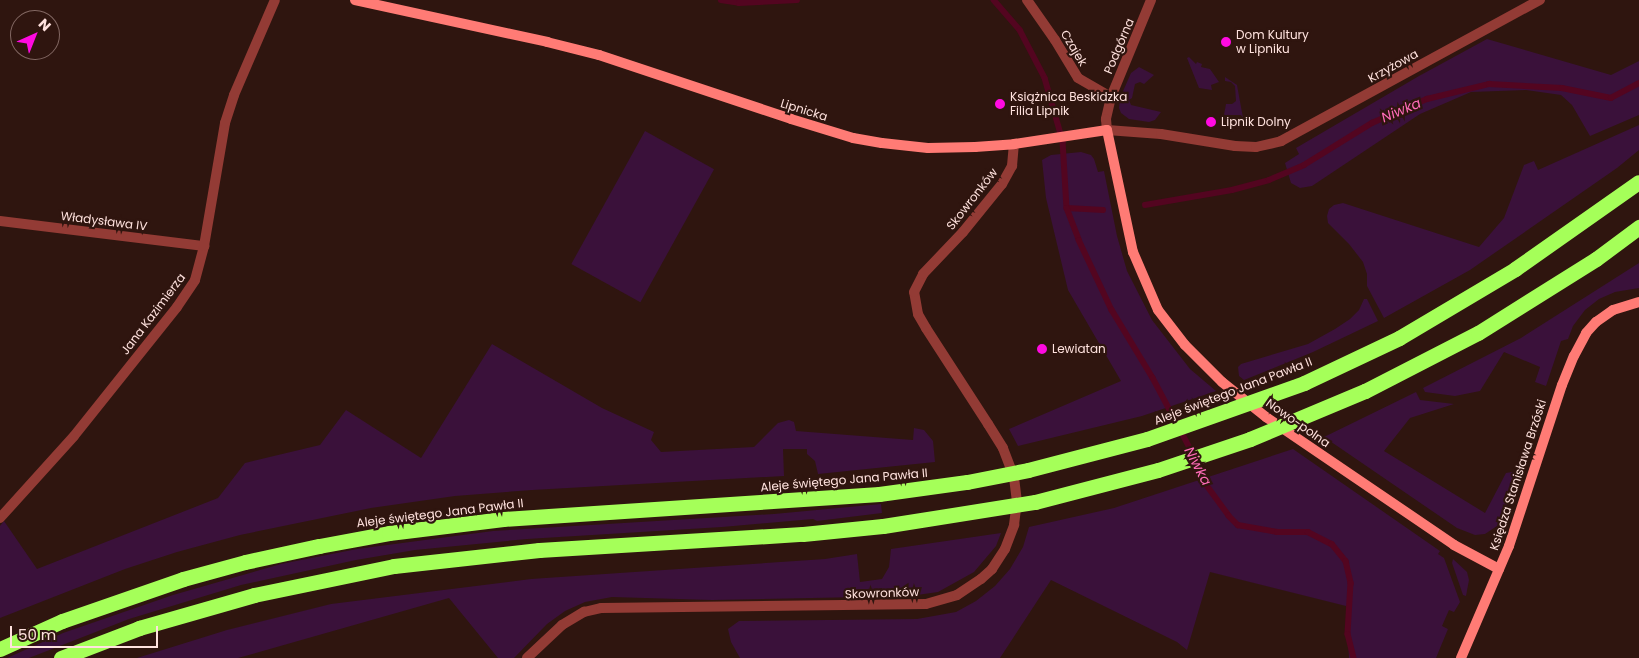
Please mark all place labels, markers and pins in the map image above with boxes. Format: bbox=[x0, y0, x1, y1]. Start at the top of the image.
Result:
place label: Dom Kultury w Lipniku bbox=[1236, 28, 1309, 56]
marker: Dom Kultury w Lipniku bbox=[1220, 36, 1232, 48]
place label: Książnica Beskidzka Filia Lipnik bbox=[1010, 90, 1127, 118]
marker: Książnica Beskidzka Filia Lipnik bbox=[994, 98, 1006, 110]
place label: Lipnik Dolny bbox=[1221, 115, 1291, 129]
marker: Lipnik Dolny bbox=[1205, 116, 1217, 128]
place label: Lewiatan bbox=[1052, 342, 1106, 356]
marker: Lewiatan bbox=[1036, 343, 1048, 355]

